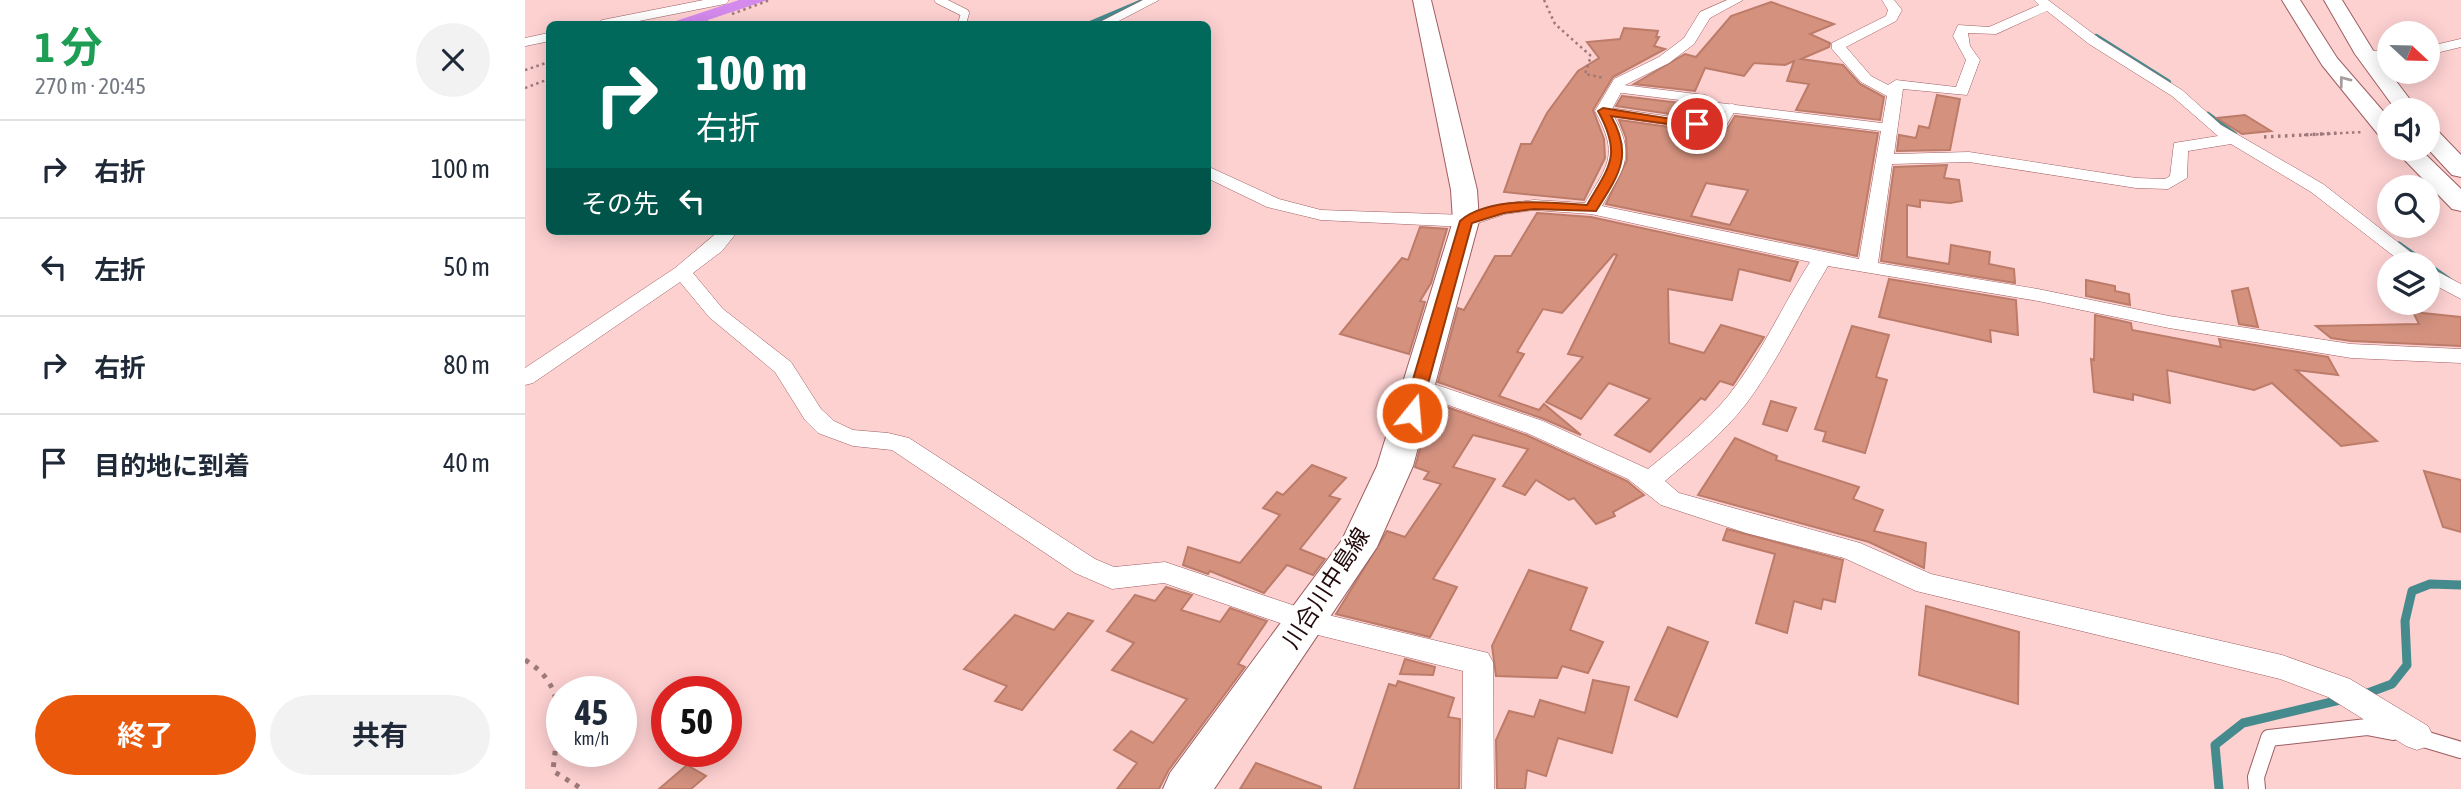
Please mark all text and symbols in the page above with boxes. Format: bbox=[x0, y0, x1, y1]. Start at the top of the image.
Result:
north arrow bbox=[2377, 21, 2439, 84]
map controls bbox=[2377, 21, 2440, 315]
text: 1 分 bbox=[35, 23, 103, 71]
button: close bbox=[416, 23, 490, 97]
text: 100 m bbox=[696, 44, 807, 100]
icon: right bbox=[581, 49, 672, 140]
text: 270 m · 20:45 bbox=[35, 73, 146, 99]
one-way arrow bbox=[2340, 76, 2353, 89]
pin bbox=[1667, 94, 1727, 154]
button: sound bbox=[2377, 98, 2440, 161]
icon: arrive bbox=[1678, 105, 1716, 143]
text: 右折 bbox=[696, 109, 760, 146]
icon: right bbox=[35, 150, 73, 188]
text: 100 m bbox=[431, 154, 490, 184]
text: 右折 bbox=[94, 157, 146, 187]
button: search bbox=[2377, 175, 2440, 238]
icon: left bbox=[673, 182, 711, 220]
text: その先 bbox=[581, 189, 659, 219]
icon: left bbox=[35, 248, 73, 286]
text: 50 m bbox=[443, 252, 490, 282]
button: layers bbox=[2377, 252, 2440, 315]
text: 左折 bbox=[94, 255, 146, 285]
icon: right bbox=[35, 346, 73, 384]
text: 80 m bbox=[443, 350, 490, 380]
text: 右折 bbox=[94, 353, 146, 383]
position arrow bbox=[1375, 376, 1449, 450]
icon: arrive bbox=[35, 444, 73, 482]
text: 40 m bbox=[443, 448, 490, 478]
text: 目的地に到着 bbox=[94, 451, 250, 481]
street label: 川合川中島線 bbox=[1278, 523, 1374, 653]
speed limit sign: 50 bbox=[651, 676, 742, 767]
text: 45 bbox=[575, 692, 608, 732]
button: 終了 bbox=[35, 695, 256, 775]
button: 共有 bbox=[270, 695, 490, 775]
text: km/h bbox=[574, 728, 609, 749]

